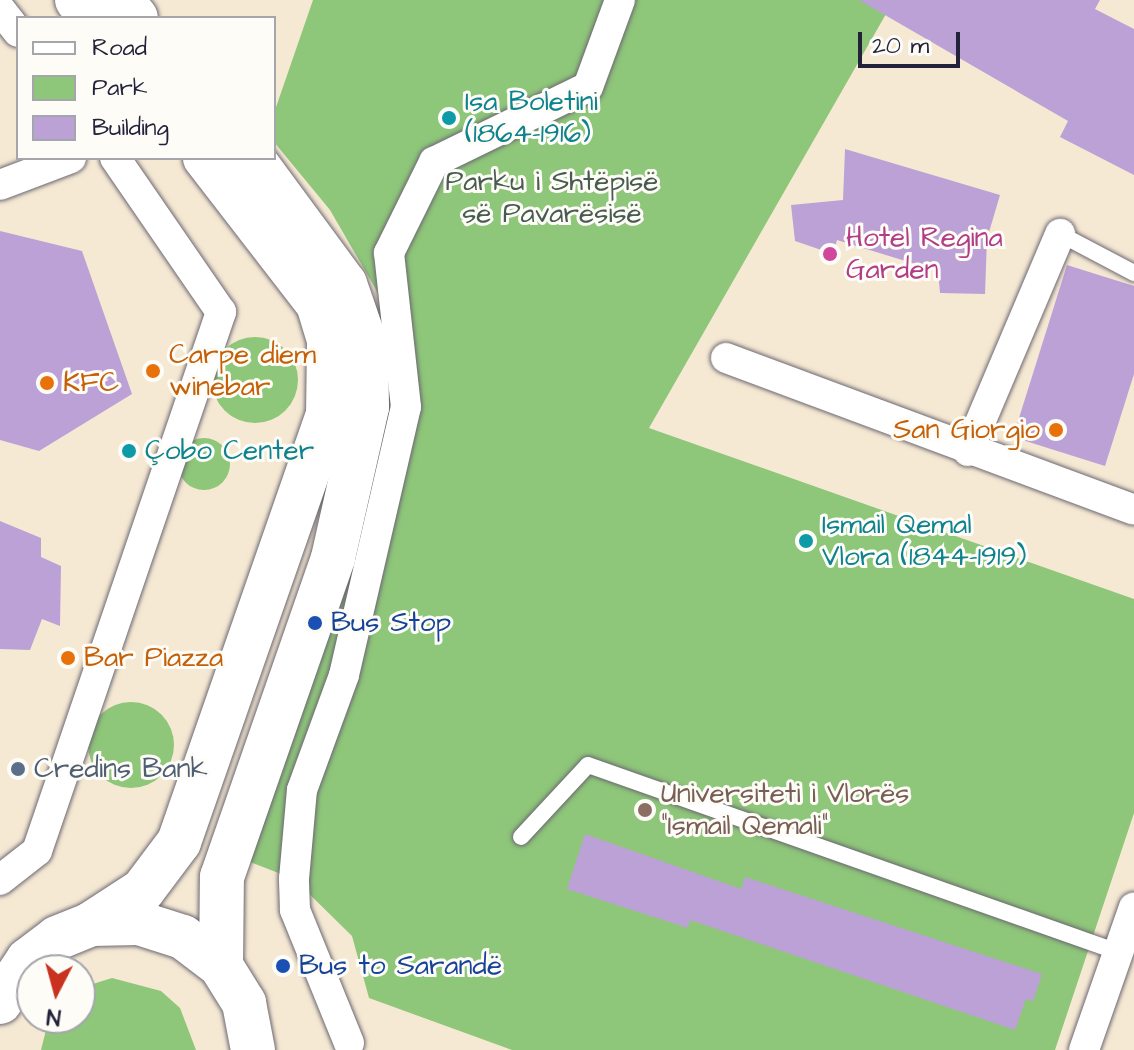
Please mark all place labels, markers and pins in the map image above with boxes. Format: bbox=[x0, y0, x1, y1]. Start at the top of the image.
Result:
place label: Isa Boletini (1864-1916) bbox=[465, 85, 598, 151]
marker: Isa Boletini (1864-1916) bbox=[440, 109, 458, 127]
place label: Hotel Regina Garden bbox=[846, 221, 1003, 287]
marker: Hotel Regina Garden bbox=[821, 245, 839, 263]
place label: Carpe diem winebar bbox=[169, 338, 316, 404]
marker: Carpe diem winebar bbox=[144, 362, 162, 380]
place label: KFC bbox=[63, 366, 119, 400]
marker: KFC bbox=[38, 374, 56, 392]
place label: San Giorgio bbox=[893, 413, 1040, 447]
marker: San Giorgio bbox=[1047, 421, 1065, 439]
place label: Çobo Center bbox=[145, 434, 314, 468]
marker: Çobo Center bbox=[120, 442, 138, 460]
place label: Ismail Qemal Vlora (1844-1919) bbox=[822, 508, 1026, 574]
marker: Ismail Qemal Vlora (1844-1919) bbox=[797, 532, 815, 550]
place label: Bus Stop bbox=[331, 606, 451, 640]
marker: Bus Stop bbox=[306, 614, 324, 632]
place label: Bar Piazza bbox=[84, 641, 223, 675]
marker: Bar Piazza bbox=[59, 649, 77, 667]
place label: Credins Bank bbox=[34, 752, 208, 786]
marker: Credins Bank bbox=[9, 760, 27, 778]
place label: Universiteti i Vlorës "Ismail Qemali" bbox=[661, 777, 909, 843]
marker: Universiteti i Vlorës "Ismail Qemali" bbox=[636, 801, 654, 819]
place label: Bus to Sarandë bbox=[299, 949, 502, 983]
marker: Bus to Sarandë bbox=[274, 957, 292, 975]

